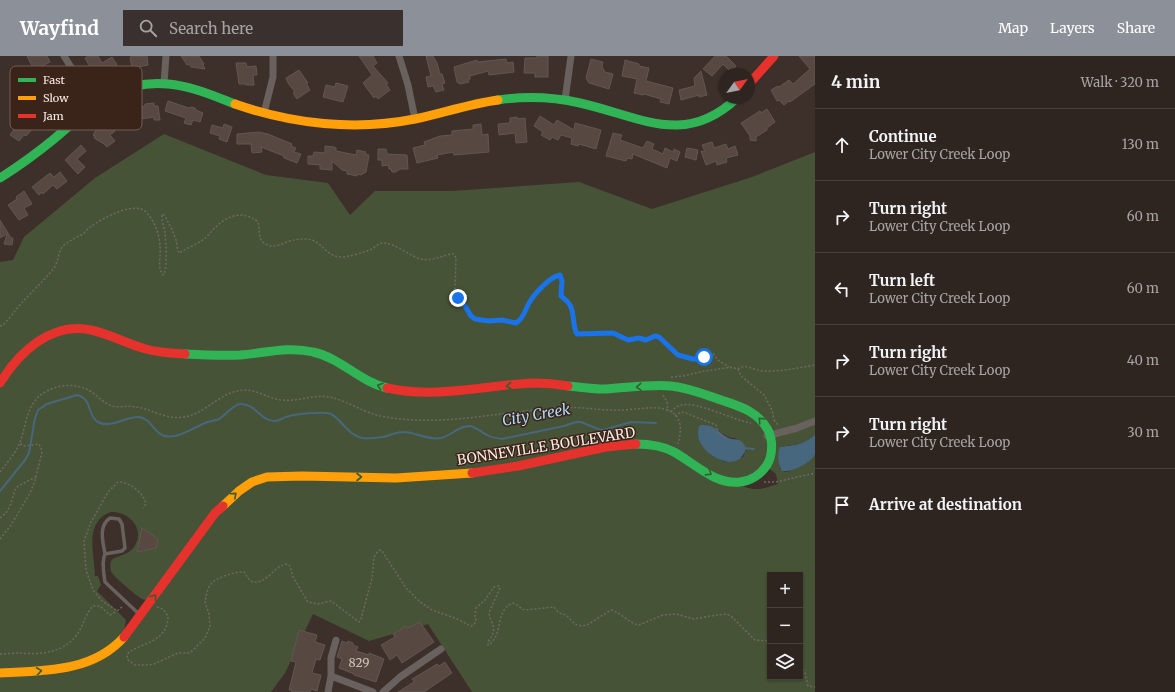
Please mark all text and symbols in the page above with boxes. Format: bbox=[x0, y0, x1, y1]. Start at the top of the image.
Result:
search box bbox=[123, 10, 403, 46]
text: Wayfind bbox=[20, 16, 99, 40]
icon: search bbox=[137, 17, 159, 39]
text: Search here bbox=[169, 19, 253, 38]
text: Map bbox=[998, 19, 1028, 37]
text: Layers bbox=[1050, 19, 1095, 37]
text: Share bbox=[1117, 19, 1155, 37]
legend bbox=[10, 66, 142, 130]
north arrow bbox=[719, 68, 755, 104]
text: 4 min bbox=[831, 71, 880, 93]
text: Fast bbox=[43, 73, 66, 87]
text: Walk · 320 m bbox=[1081, 74, 1159, 91]
text: Slow bbox=[43, 91, 69, 105]
text: Jam bbox=[42, 109, 64, 123]
text: Continue bbox=[869, 127, 937, 146]
icon: ahead bbox=[831, 134, 853, 156]
text: 130 m bbox=[1122, 136, 1159, 153]
text: Lower City Creek Loop bbox=[869, 146, 1010, 163]
text: Turn right bbox=[869, 199, 947, 218]
icon: right bbox=[831, 206, 853, 228]
text: 60 m bbox=[1127, 208, 1159, 225]
text: Lower City Creek Loop bbox=[869, 218, 1010, 235]
text: Turn left bbox=[869, 271, 935, 290]
icon: left bbox=[831, 278, 853, 300]
text: 60 m bbox=[1127, 280, 1159, 297]
route end bbox=[449, 289, 467, 307]
text: Lower City Creek Loop bbox=[869, 290, 1010, 307]
text: Turn right bbox=[869, 343, 947, 362]
route start bbox=[695, 348, 713, 366]
icon: right bbox=[831, 350, 853, 372]
text: 40 m bbox=[1127, 352, 1159, 369]
text: Lower City Creek Loop bbox=[869, 362, 1010, 379]
one-way arrow bbox=[506, 381, 513, 390]
one-way arrow bbox=[636, 382, 642, 391]
one-way arrow bbox=[377, 383, 384, 391]
water label: City Creek bbox=[500, 399, 572, 430]
text: Turn right bbox=[869, 415, 947, 434]
one-way arrow bbox=[758, 417, 766, 425]
icon: right bbox=[831, 422, 853, 444]
street label: BONNEVILLE BOULEVARD bbox=[456, 423, 637, 469]
text: 30 m bbox=[1127, 424, 1159, 441]
text: Lower City Creek Loop bbox=[869, 434, 1010, 451]
one-way arrow bbox=[705, 468, 712, 475]
one-way arrow bbox=[356, 473, 362, 481]
one-way arrow bbox=[229, 493, 237, 500]
icon: arrive bbox=[831, 494, 853, 516]
text: Arrive at destination bbox=[869, 495, 1022, 514]
map controls bbox=[767, 572, 803, 680]
button: + bbox=[767, 572, 803, 608]
one-way arrow bbox=[149, 595, 156, 602]
button: − bbox=[767, 608, 803, 644]
button: layers bbox=[767, 644, 803, 680]
house number: 829 bbox=[348, 655, 370, 670]
one-way arrow bbox=[36, 667, 42, 676]

